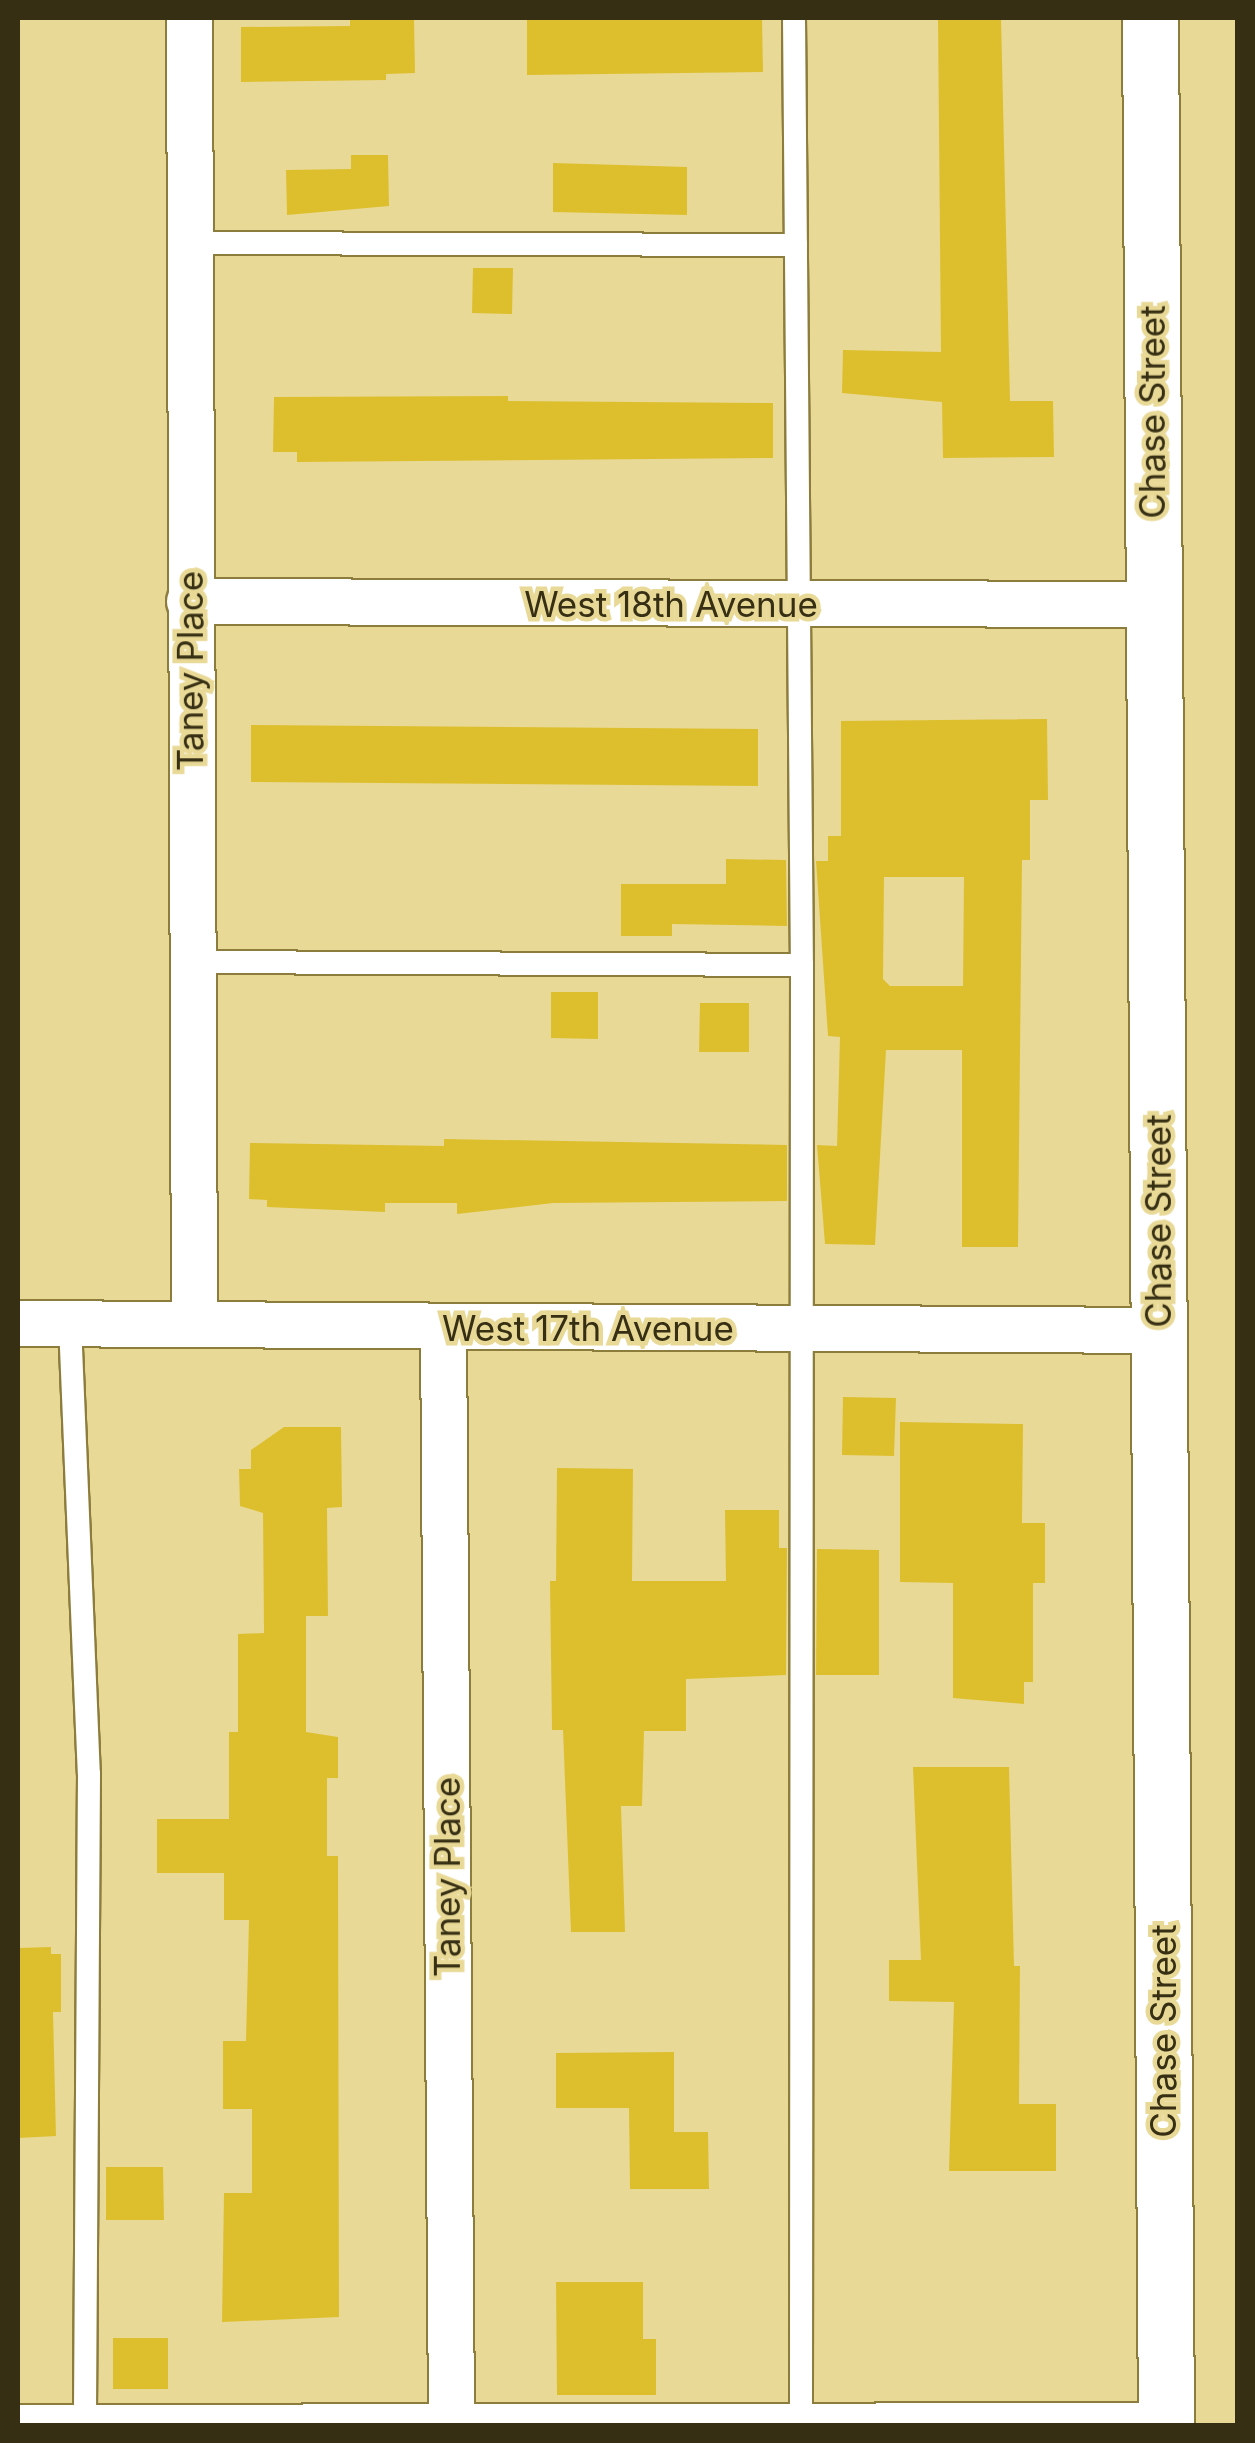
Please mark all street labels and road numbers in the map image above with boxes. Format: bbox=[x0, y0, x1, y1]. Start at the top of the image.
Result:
street label: Chase Street bbox=[1131, 305, 1173, 519]
street label: Taney Place bbox=[169, 571, 211, 771]
street label: West 18th Avenue bbox=[524, 583, 818, 625]
street label: Chase Street bbox=[1137, 1114, 1179, 1328]
street label: West 17th Avenue bbox=[442, 1307, 734, 1349]
street label: Taney Place bbox=[426, 1777, 468, 1977]
street label: Chase Street bbox=[1142, 1924, 1184, 2138]

